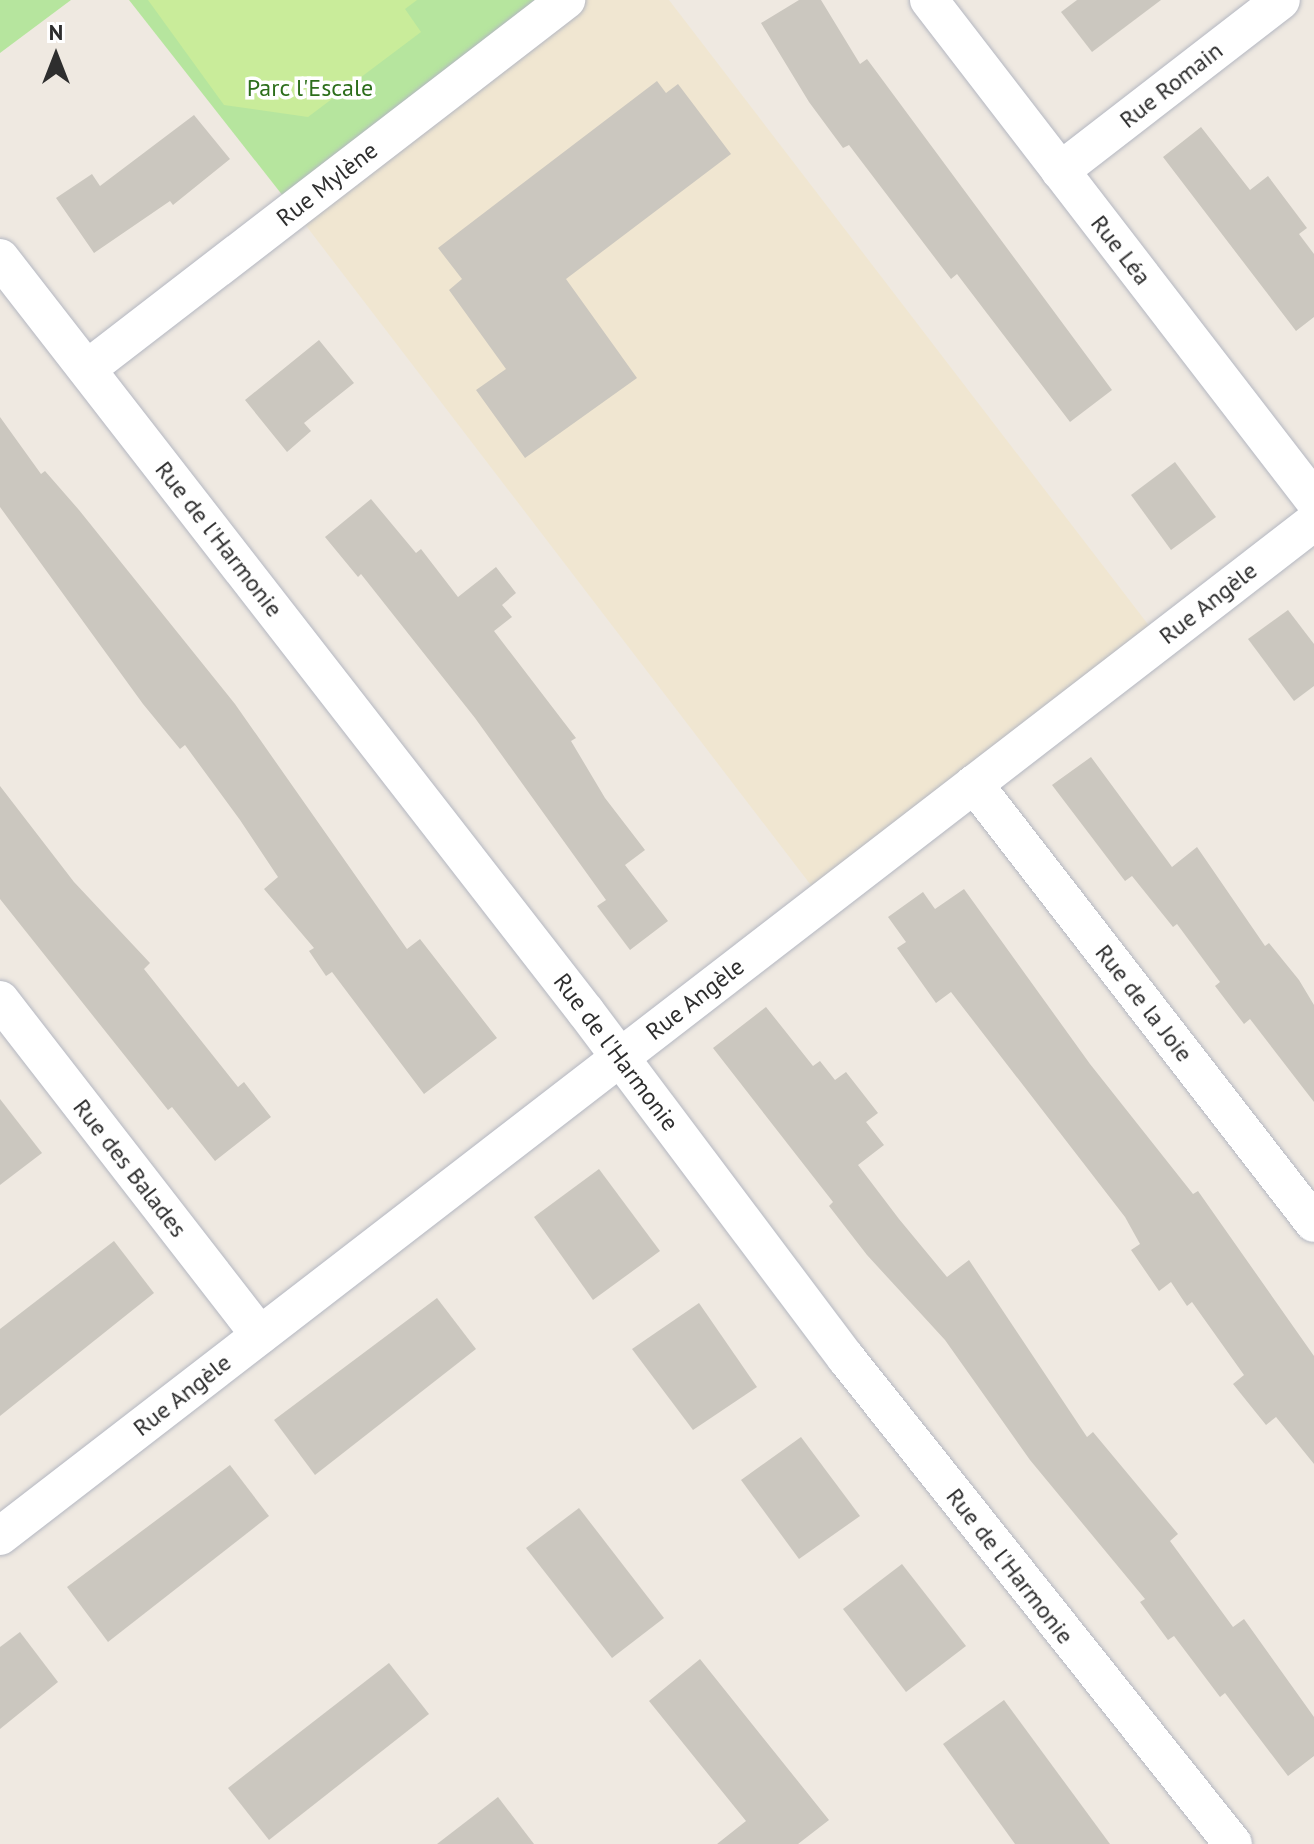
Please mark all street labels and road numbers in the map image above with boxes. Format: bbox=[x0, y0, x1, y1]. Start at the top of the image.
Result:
street label: Rue Romain bbox=[1114, 36, 1228, 134]
street label: Rue Mylène bbox=[271, 136, 383, 232]
street label: Rue Léa bbox=[1085, 209, 1157, 291]
street label: Rue de l'Harmonie bbox=[149, 455, 289, 623]
street label: Rue Angèle bbox=[1153, 556, 1263, 650]
street label: Rue de la Joie bbox=[1089, 939, 1199, 1067]
street label: Rue Angèle bbox=[640, 952, 750, 1046]
street label: Rue de l'Harmonie bbox=[547, 968, 685, 1136]
street label: Rue des Balades bbox=[67, 1093, 193, 1243]
street label: Rue Angèle bbox=[127, 1348, 237, 1442]
street label: Rue de l'Harmonie bbox=[940, 1482, 1080, 1650]

